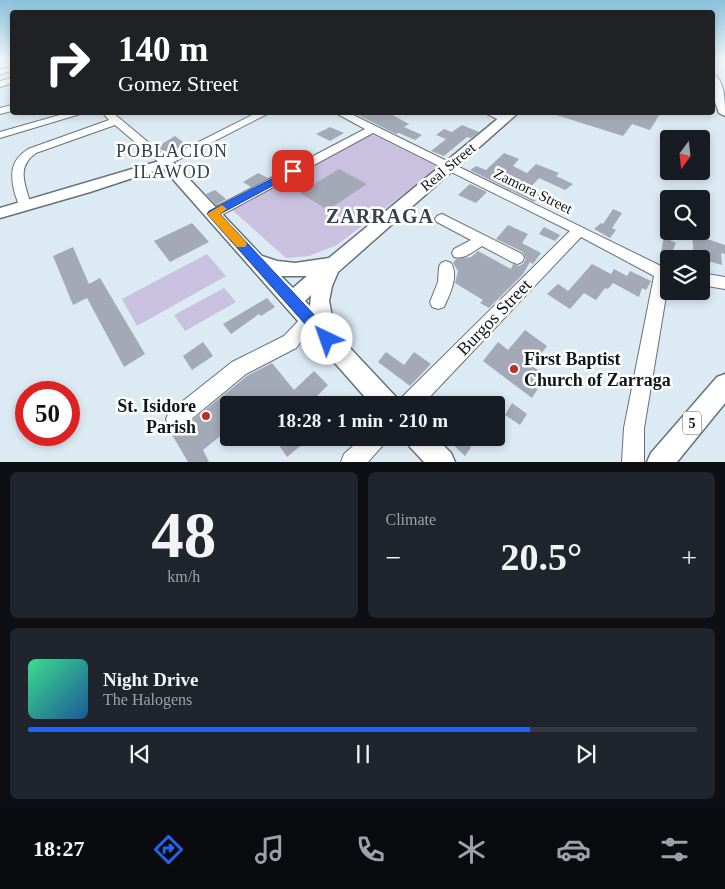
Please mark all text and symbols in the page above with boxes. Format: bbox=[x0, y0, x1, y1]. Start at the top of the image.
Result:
icon: right bbox=[35, 30, 100, 95]
text: 140 m bbox=[118, 30, 208, 69]
text: Gomez Street bbox=[118, 71, 238, 96]
north arrow bbox=[660, 130, 710, 180]
map controls bbox=[660, 130, 710, 300]
street label: Real Street bbox=[417, 139, 479, 194]
district label: POBLACION ILAWOD bbox=[116, 141, 228, 182]
pin bbox=[272, 150, 314, 192]
icon: arrive bbox=[279, 157, 307, 185]
street label: Zamora Street bbox=[491, 165, 576, 217]
button: search bbox=[660, 190, 710, 240]
district label: ZARRAGA bbox=[326, 205, 434, 227]
button: layers bbox=[660, 250, 710, 300]
street label: Burgos Street bbox=[453, 275, 535, 359]
position arrow bbox=[300, 312, 352, 364]
place label: First Baptist Church of Zarraga bbox=[524, 349, 671, 390]
marker: First Baptist Church of Zarraga bbox=[508, 363, 520, 375]
speed limit sign: 50 bbox=[15, 381, 80, 446]
place label: St. Isidore Parish bbox=[117, 396, 196, 437]
marker: St. Isidore Parish bbox=[200, 410, 212, 422]
text: 18:28 · 1 min · 210 m bbox=[277, 410, 448, 431]
road number: 5 bbox=[683, 412, 701, 434]
text: 48 bbox=[151, 499, 216, 571]
text: Climate bbox=[386, 511, 436, 528]
text: 20.5° bbox=[500, 536, 582, 578]
text: − bbox=[386, 542, 401, 573]
text: + bbox=[681, 542, 697, 573]
text: km/h bbox=[167, 568, 200, 585]
text: Night Drive bbox=[103, 669, 199, 690]
text: The Halogens bbox=[103, 691, 192, 708]
icon: previous bbox=[126, 740, 154, 768]
icon: pause bbox=[349, 740, 377, 768]
icon: next bbox=[572, 740, 600, 768]
icon: directions bbox=[151, 832, 186, 867]
icon: music bbox=[252, 832, 287, 867]
icon: phone bbox=[353, 832, 388, 867]
icon: climate bbox=[454, 832, 489, 867]
icon: car bbox=[556, 832, 591, 867]
icon: filters bbox=[657, 832, 692, 867]
text: 18:27 bbox=[33, 836, 84, 861]

